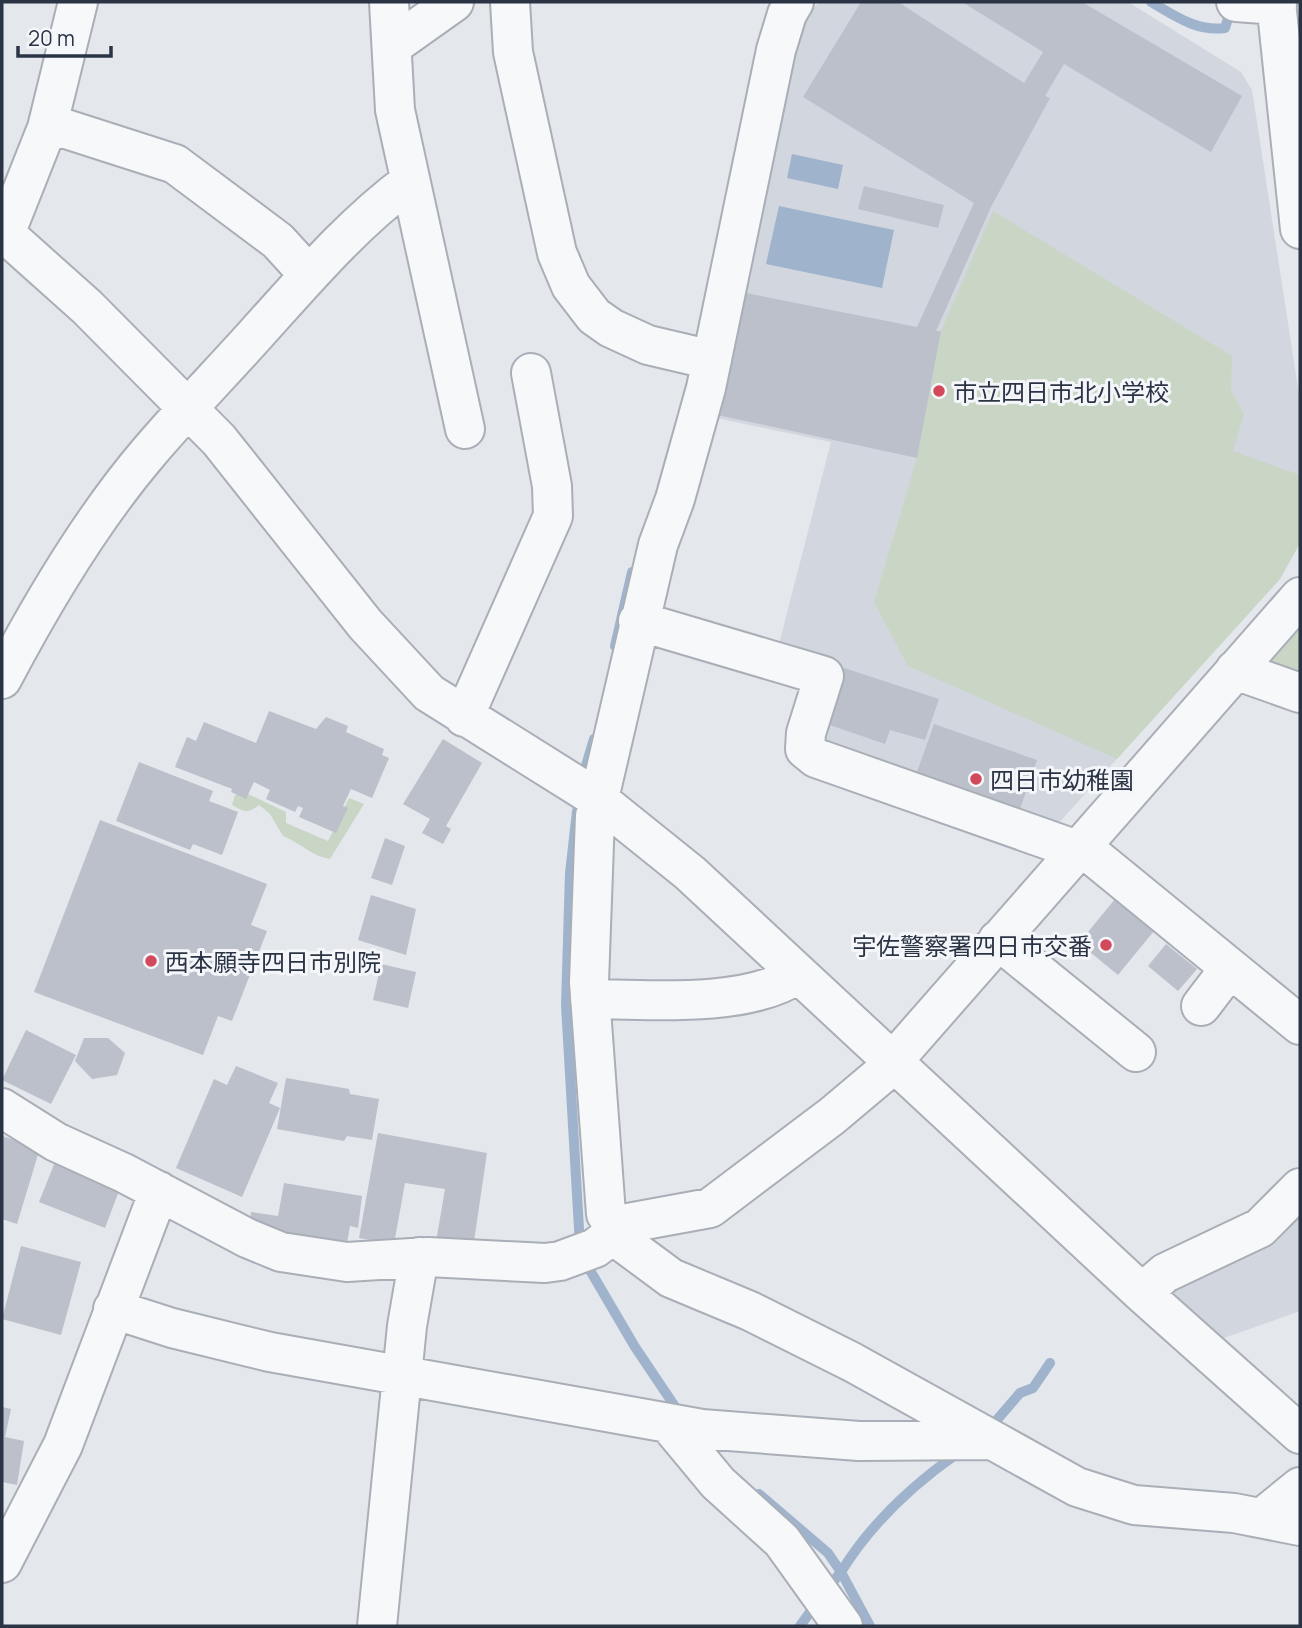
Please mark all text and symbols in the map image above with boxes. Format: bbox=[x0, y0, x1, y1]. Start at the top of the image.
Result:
scale bar bbox=[18, 14, 110, 58]
text: 20 m bbox=[28, 24, 75, 52]
place label: 市立四日市北小学校 bbox=[953, 375, 1169, 408]
marker: 市立四日市北小学校 bbox=[931, 383, 947, 399]
place label: 四日市幼稚園 bbox=[990, 763, 1134, 796]
marker: 四日市幼稚園 bbox=[968, 771, 984, 787]
place label: 宇佐警察署四日市交番 bbox=[852, 929, 1092, 962]
marker: 宇佐警察署四日市交番 bbox=[1098, 937, 1114, 953]
place label: 西本願寺四日市別院 bbox=[165, 945, 381, 978]
marker: 西本願寺四日市別院 bbox=[143, 953, 159, 969]

